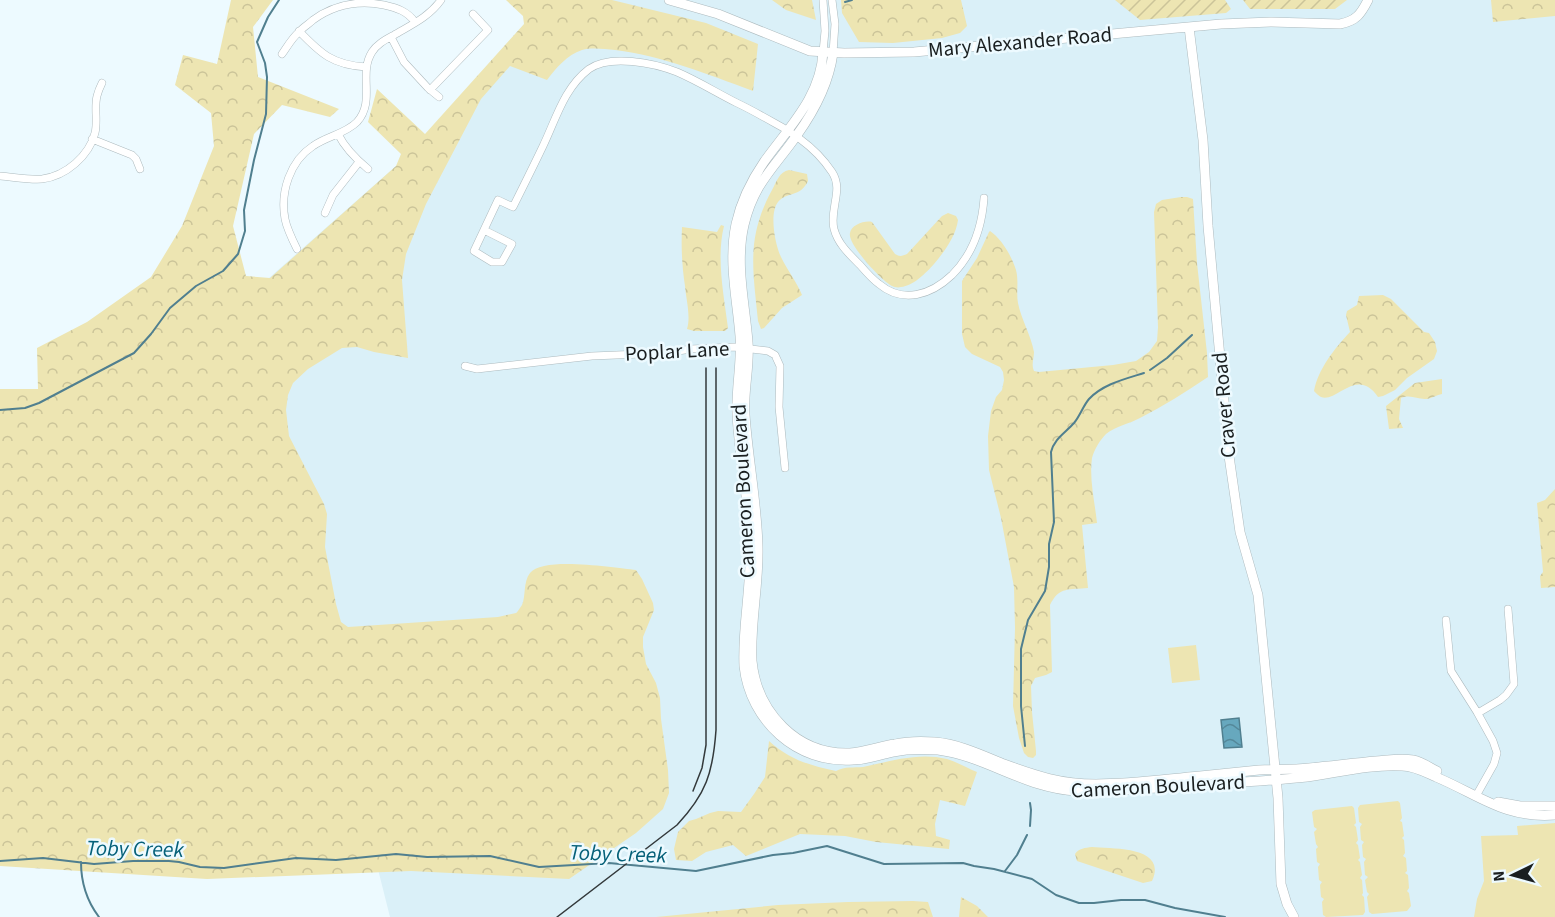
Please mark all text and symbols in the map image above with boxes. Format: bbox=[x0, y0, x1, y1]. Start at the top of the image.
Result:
street label: Mary Alexander Road bbox=[927, 19, 1113, 65]
street label: Poplar Lane bbox=[624, 333, 730, 369]
street label: Craver Road bbox=[1204, 351, 1244, 459]
street label: Cameron Boulevard bbox=[723, 403, 763, 579]
street label: Cameron Boulevard bbox=[1070, 766, 1246, 806]
water label: Toby Creek bbox=[86, 832, 185, 866]
water label: Toby Creek bbox=[569, 836, 668, 872]
north arrow bbox=[1483, 845, 1543, 905]
text: N bbox=[1488, 870, 1510, 882]

